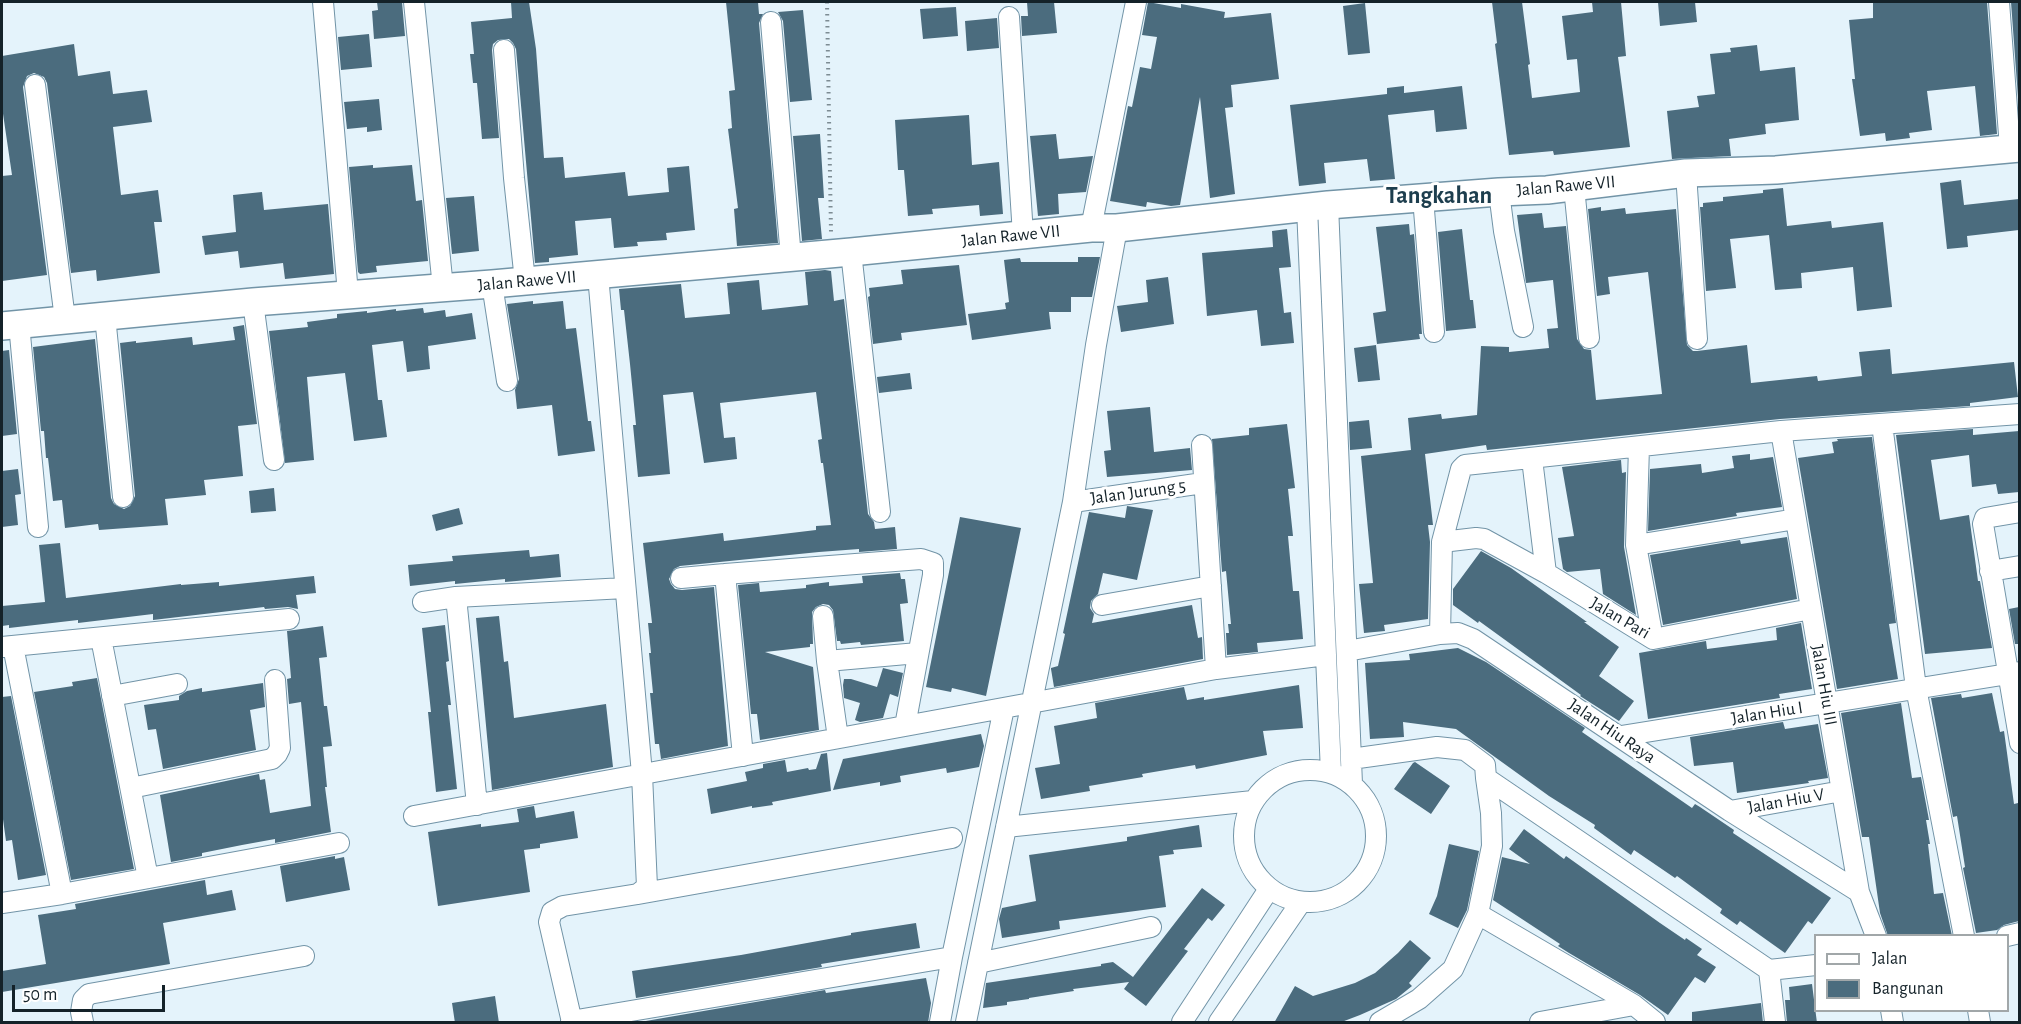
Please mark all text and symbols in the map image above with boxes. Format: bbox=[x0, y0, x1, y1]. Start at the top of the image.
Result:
street label: Jalan Rawe VII bbox=[1516, 171, 1616, 201]
district label: Tangkahan bbox=[1386, 182, 1492, 210]
street label: Jalan Rawe VII bbox=[961, 220, 1061, 252]
street label: Jalan Rawe VII bbox=[477, 266, 577, 296]
street label: Jalan Jurung 5 bbox=[1089, 475, 1187, 509]
street label: Jalan Pari bbox=[1586, 592, 1654, 644]
street label: Jalan Hiu III bbox=[1806, 643, 1842, 727]
street label: Jalan Hiu Raya bbox=[1564, 694, 1660, 768]
street label: Jalan Hiu I bbox=[1730, 697, 1804, 729]
street label: Jalan Hiu V bbox=[1746, 784, 1826, 818]
legend bbox=[1814, 934, 2009, 1012]
text: Jalan bbox=[1872, 950, 1907, 968]
scale bar bbox=[15, 973, 168, 1011]
text: Bangunan bbox=[1872, 980, 1944, 998]
text: 50 m bbox=[23, 986, 57, 1004]

